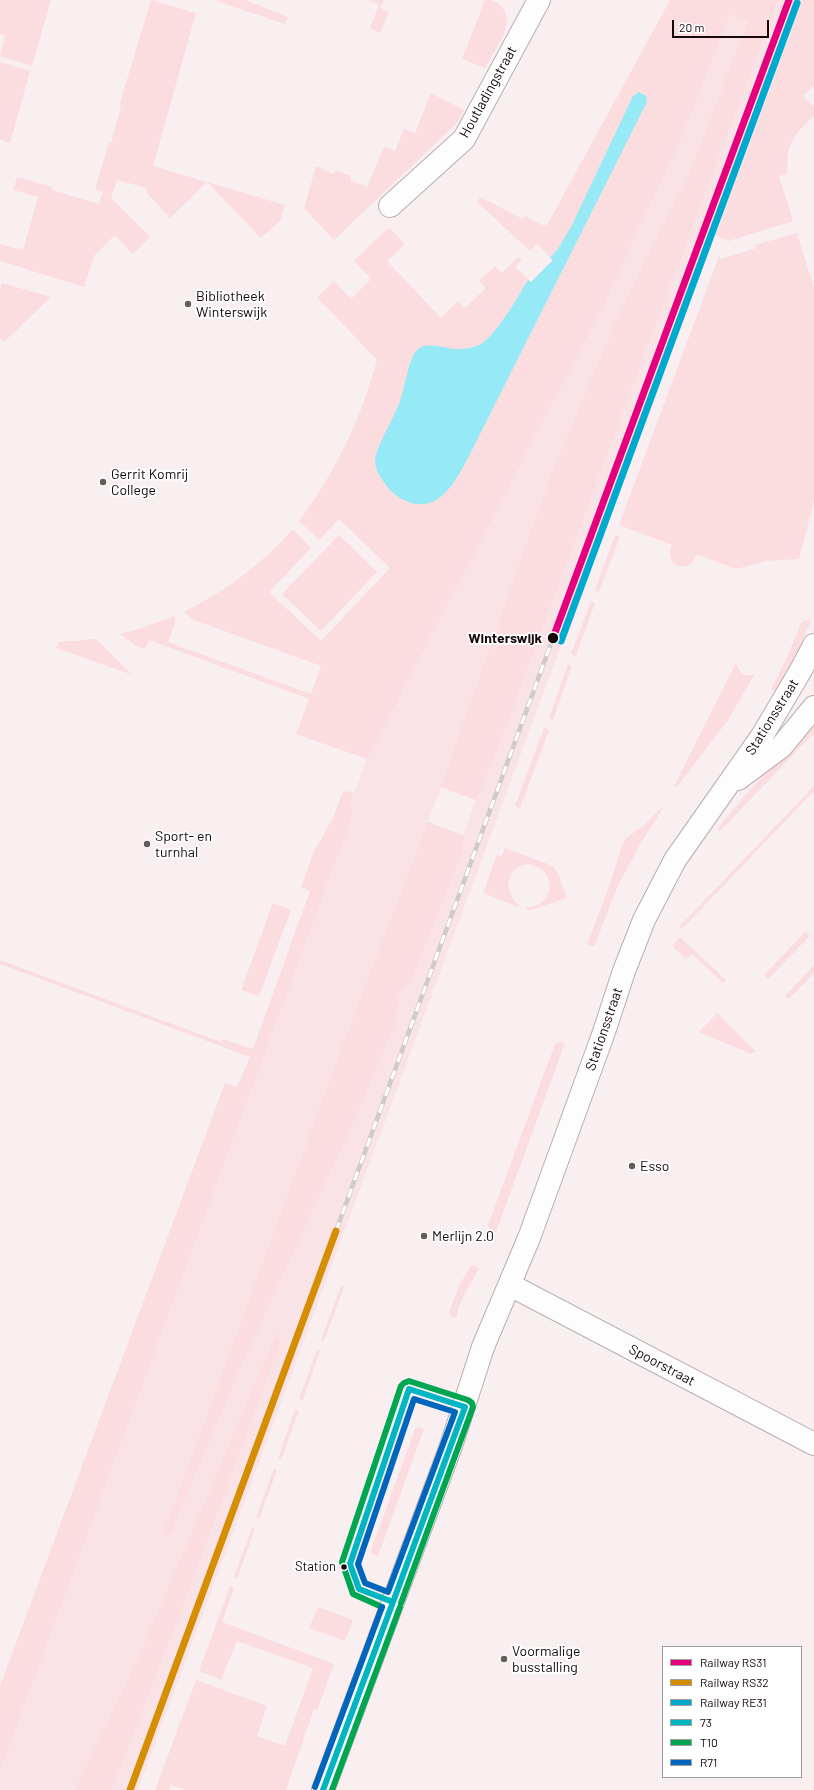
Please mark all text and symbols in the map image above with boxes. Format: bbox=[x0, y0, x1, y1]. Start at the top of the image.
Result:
scale bar bbox=[674, 12, 771, 38]
text: 20 m bbox=[679, 20, 705, 34]
street label: Houtladingstraat bbox=[456, 43, 520, 141]
place label: Bibliotheek Winterswijk bbox=[196, 288, 267, 320]
marker: Bibliotheek Winterswijk bbox=[183, 299, 193, 309]
place label: Gerrit Komrij College bbox=[111, 466, 188, 498]
marker: Gerrit Komrij College bbox=[98, 477, 108, 487]
place label: Winterswijk bbox=[468, 630, 542, 646]
marker: Winterswijk bbox=[546, 631, 560, 645]
street label: Stationsstraat bbox=[742, 676, 802, 758]
place label: Sport- en turnhal bbox=[155, 828, 212, 860]
marker: Sport- en turnhal bbox=[142, 839, 152, 849]
street label: Stationsstraat bbox=[582, 985, 626, 1073]
place label: Esso bbox=[640, 1158, 669, 1174]
marker: Esso bbox=[627, 1161, 637, 1171]
place label: Merlijn 2.0 bbox=[432, 1228, 494, 1244]
marker: Merlijn 2.0 bbox=[419, 1231, 429, 1241]
street label: Spoorstraat bbox=[626, 1341, 698, 1389]
place label: Station bbox=[295, 1559, 336, 1575]
marker: Station bbox=[339, 1562, 349, 1572]
place label: Voormalige busstalling bbox=[512, 1643, 580, 1676]
legend bbox=[662, 1646, 802, 1778]
marker: Voormalige busstalling bbox=[499, 1654, 509, 1664]
text: Railway RS31 bbox=[700, 1655, 766, 1669]
text: Railway RS32 bbox=[700, 1675, 769, 1689]
text: Railway RE31 bbox=[700, 1695, 767, 1709]
text: 73 bbox=[700, 1715, 712, 1729]
text: T10 bbox=[700, 1735, 718, 1749]
text: R71 bbox=[700, 1755, 717, 1769]

